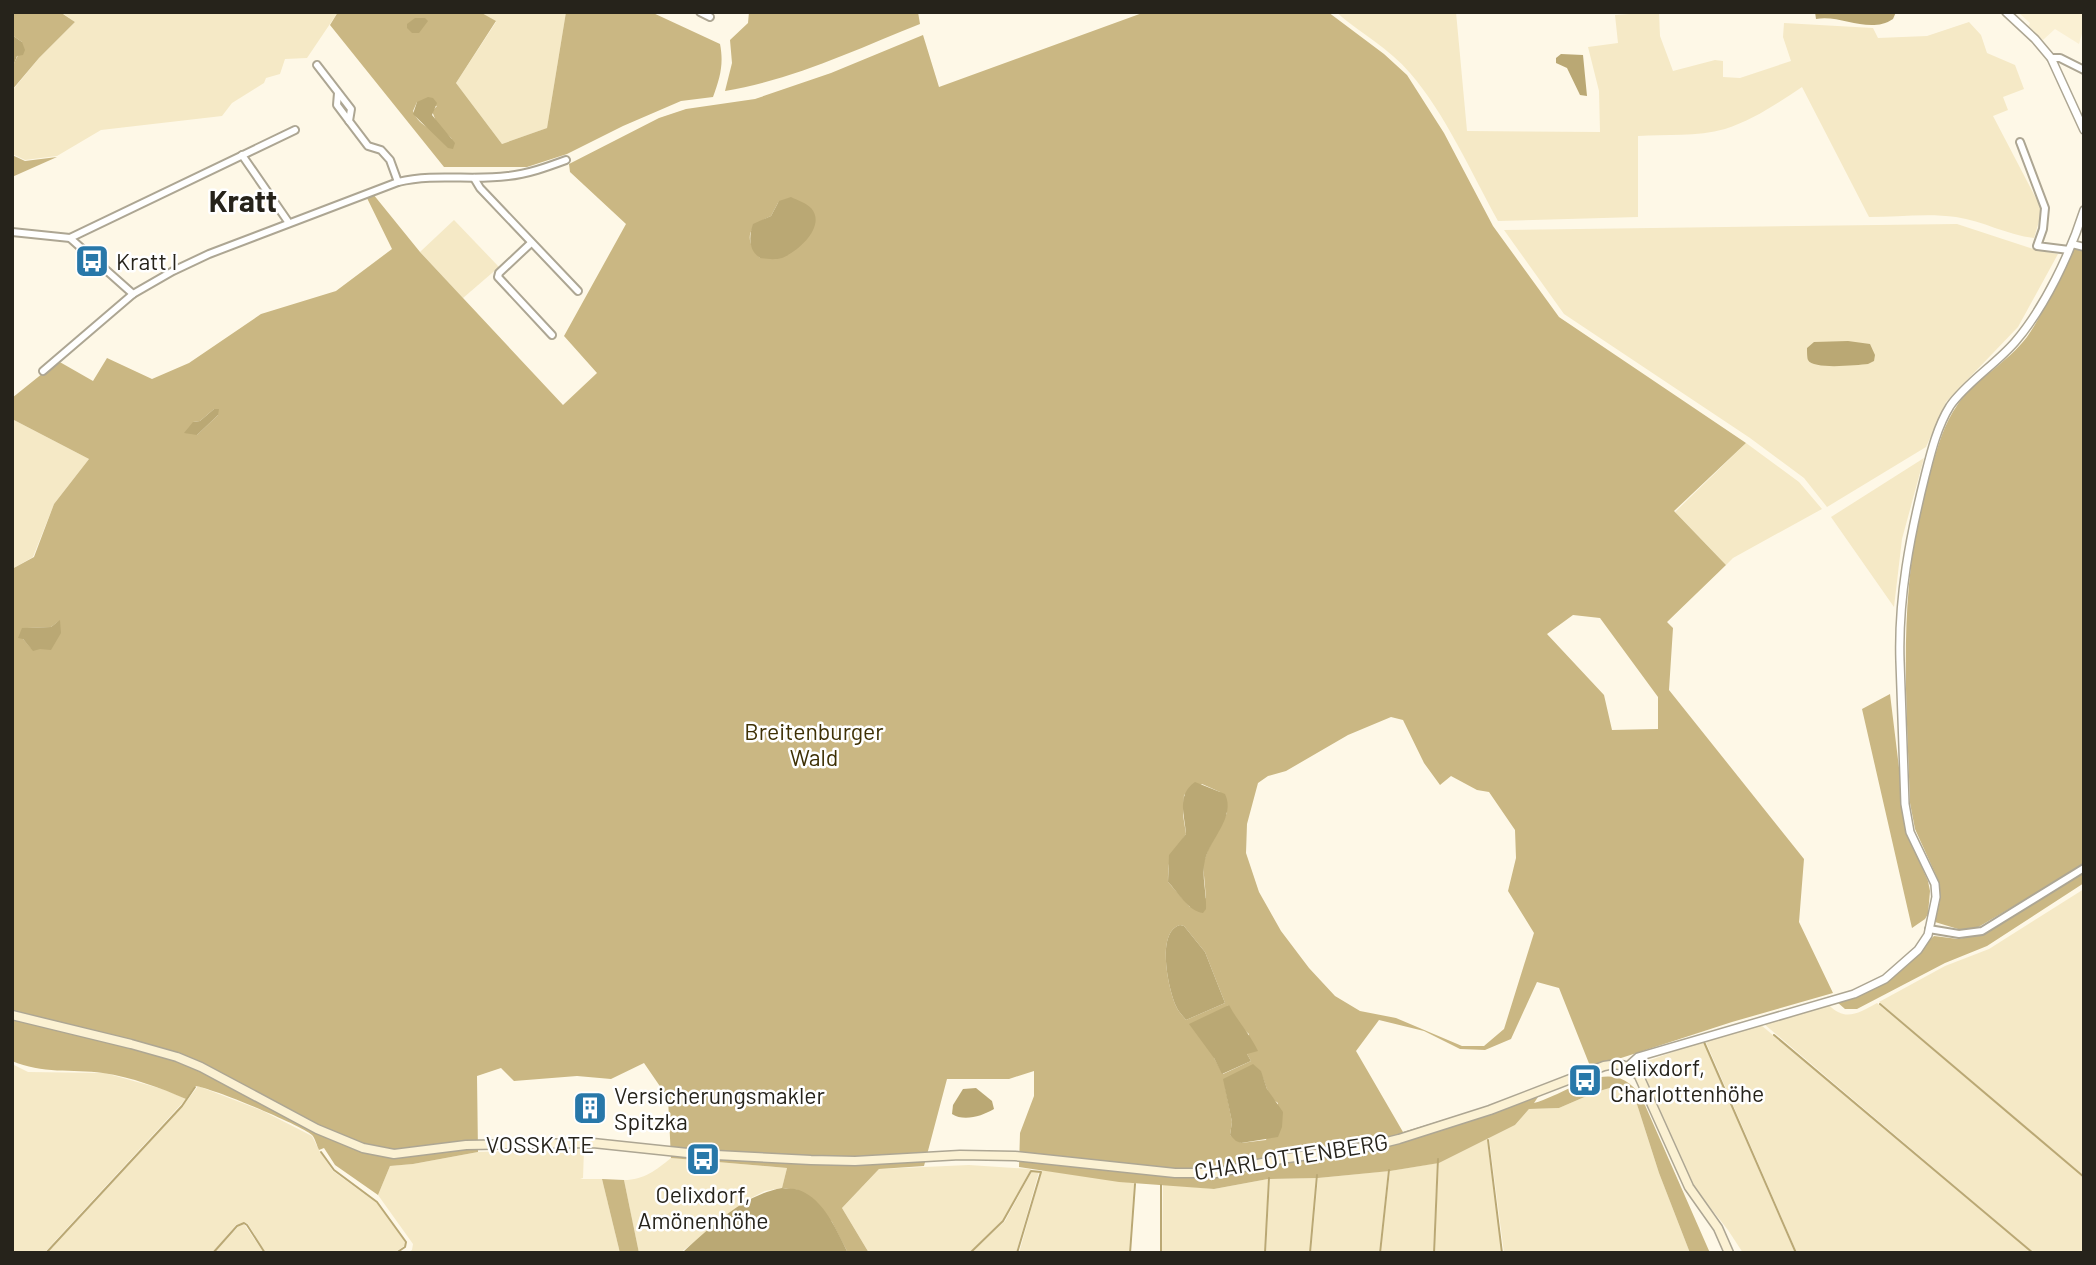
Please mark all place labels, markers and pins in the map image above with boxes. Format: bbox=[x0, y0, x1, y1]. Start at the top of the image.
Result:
bus stop icon: Kratt I bbox=[73, 242, 111, 280]
place label: Kratt I bbox=[116, 247, 177, 275]
place label: Oelixdorf, Charlottenhöhe bbox=[1610, 1053, 1764, 1107]
bus stop icon: Oelixdorf, Charlottenhöhe bbox=[1566, 1061, 1604, 1099]
place label: Versicherungsmakler Spitzka bbox=[614, 1081, 826, 1135]
building icon: Versicherungsmakler Spitzka bbox=[571, 1089, 609, 1127]
bus stop icon: Oelixdorf, Amönenhöhe bbox=[684, 1140, 722, 1178]
place label: Oelixdorf, Amönenhöhe bbox=[637, 1180, 769, 1234]

